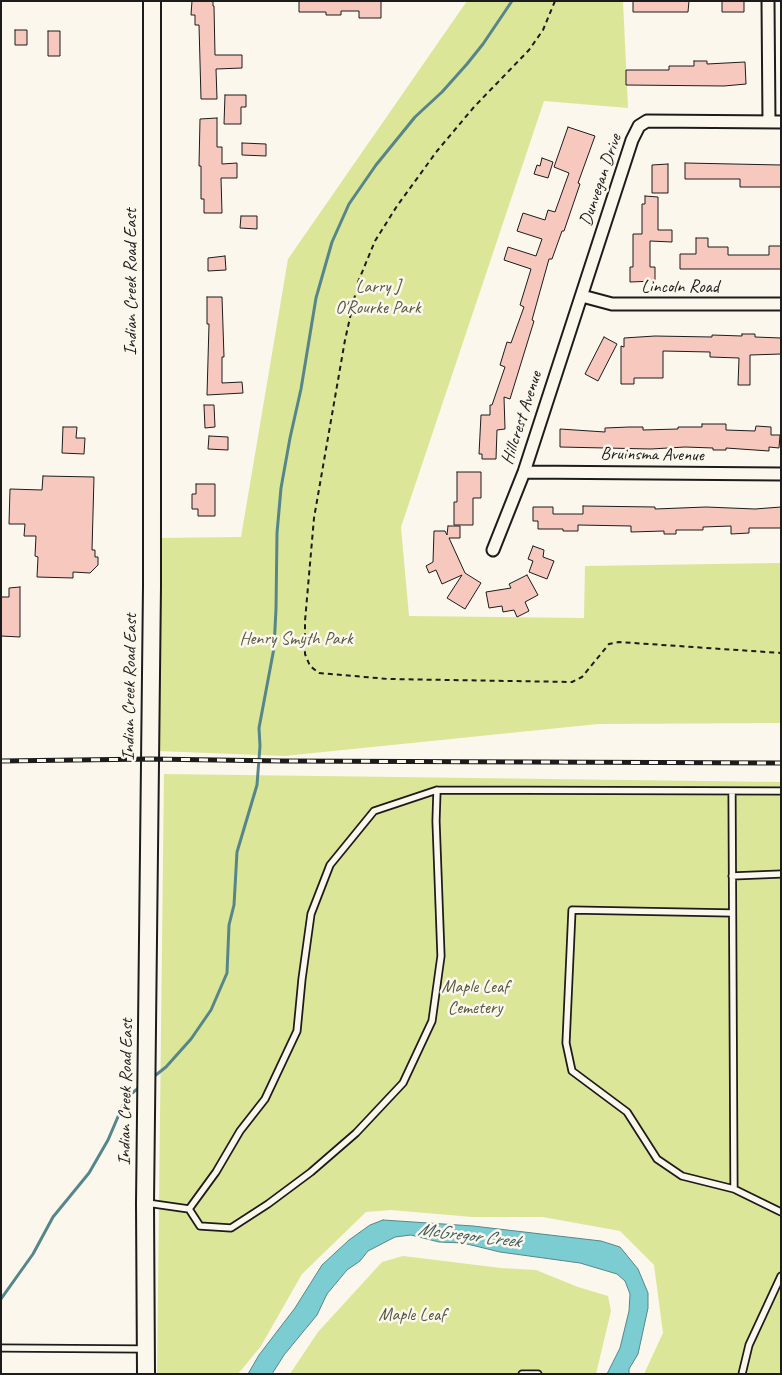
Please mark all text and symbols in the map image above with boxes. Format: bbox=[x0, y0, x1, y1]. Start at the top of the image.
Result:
street label: Dunvegan Drive bbox=[575, 131, 627, 229]
street label: Indian Creek Road East bbox=[120, 209, 142, 355]
park label: Larry J O'Rourke Park bbox=[335, 276, 421, 318]
street label: Lincoln Road bbox=[641, 276, 719, 298]
street label: Hillcrest Avenue bbox=[497, 369, 547, 467]
street label: Bruinsma Avenue bbox=[600, 443, 704, 467]
street label: Indian Creek Road East bbox=[118, 613, 142, 761]
park label: Henry Smyth Park bbox=[239, 628, 353, 650]
park label: Maple Leaf Cemetery bbox=[442, 976, 508, 1019]
street label: Indian Creek Road East bbox=[114, 1018, 138, 1166]
water label: McGregor Creek bbox=[417, 1218, 521, 1254]
park label: Maple Leaf bbox=[379, 1304, 445, 1326]

